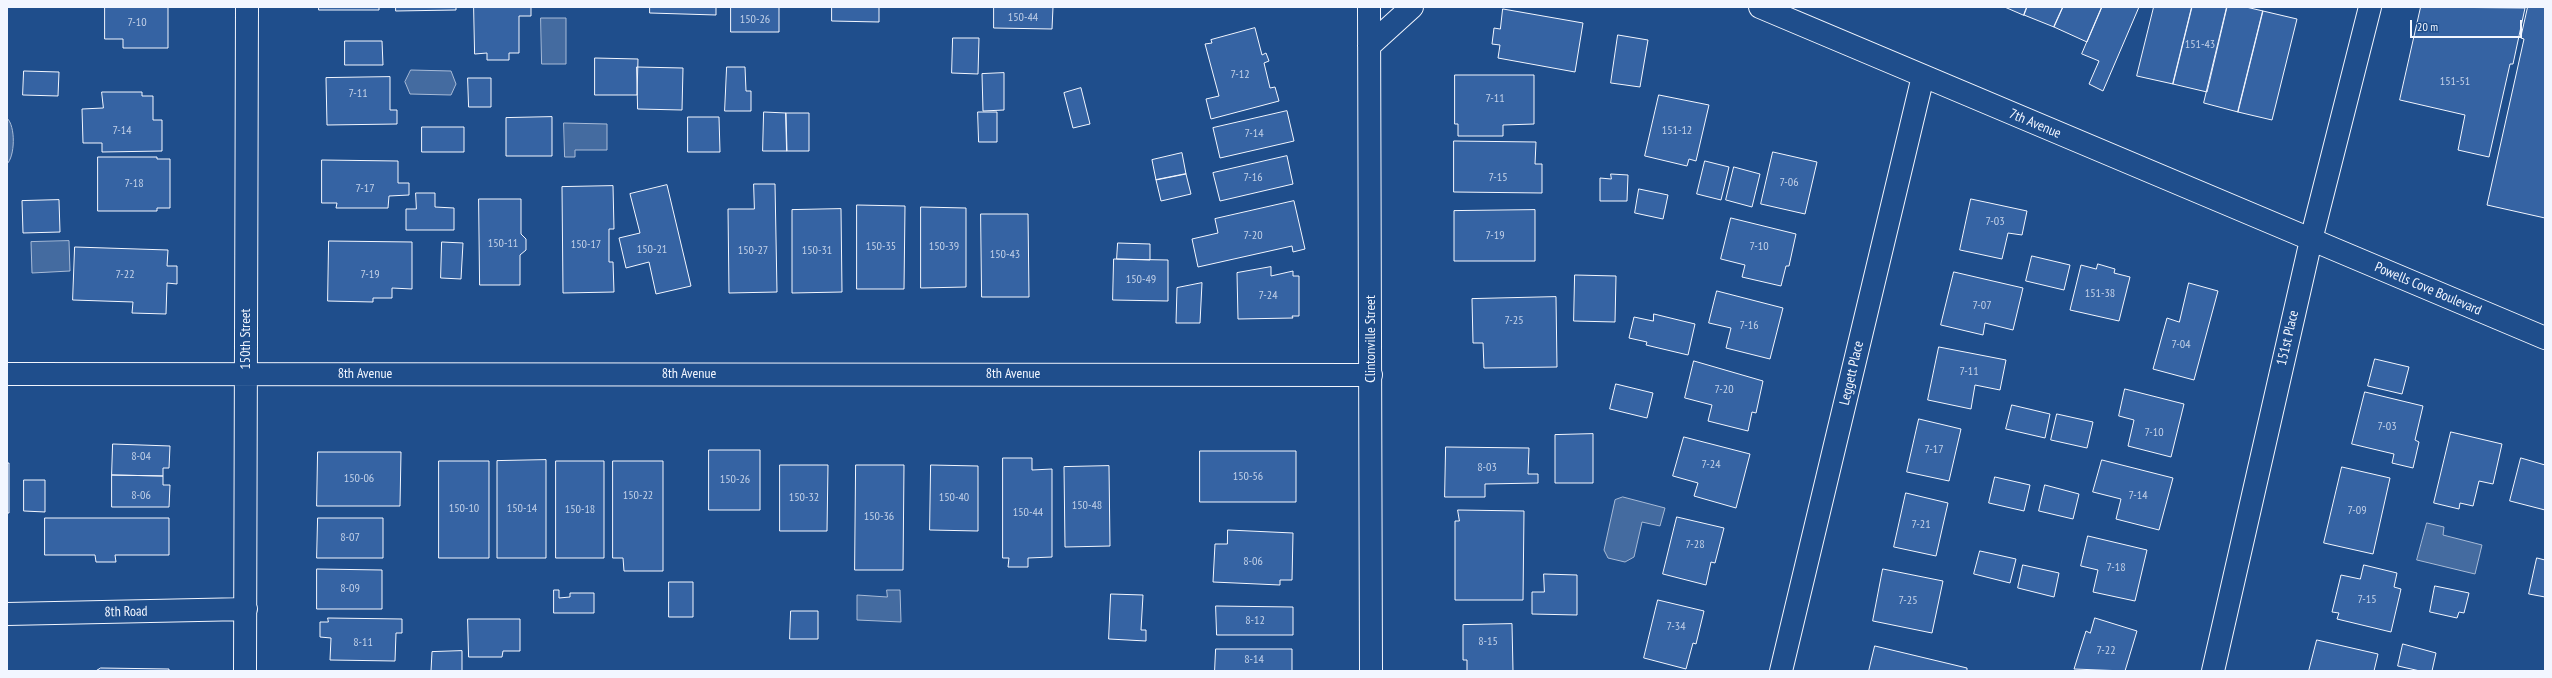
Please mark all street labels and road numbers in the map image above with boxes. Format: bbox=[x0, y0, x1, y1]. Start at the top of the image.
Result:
street label: 7th Avenue bbox=[2007, 106, 2063, 142]
street label: Powells Cove Boulevard bbox=[2372, 259, 2484, 319]
street label: Clintonville Street bbox=[1363, 295, 1379, 383]
street label: 150th Street bbox=[238, 309, 254, 369]
street label: 151st Place bbox=[2273, 309, 2303, 367]
street label: Leggett Place bbox=[1836, 339, 1868, 407]
street label: 8th Avenue bbox=[338, 366, 392, 382]
street label: 8th Avenue bbox=[662, 366, 716, 382]
street label: 8th Avenue bbox=[986, 366, 1040, 382]
street label: 8th Road bbox=[104, 603, 148, 621]

